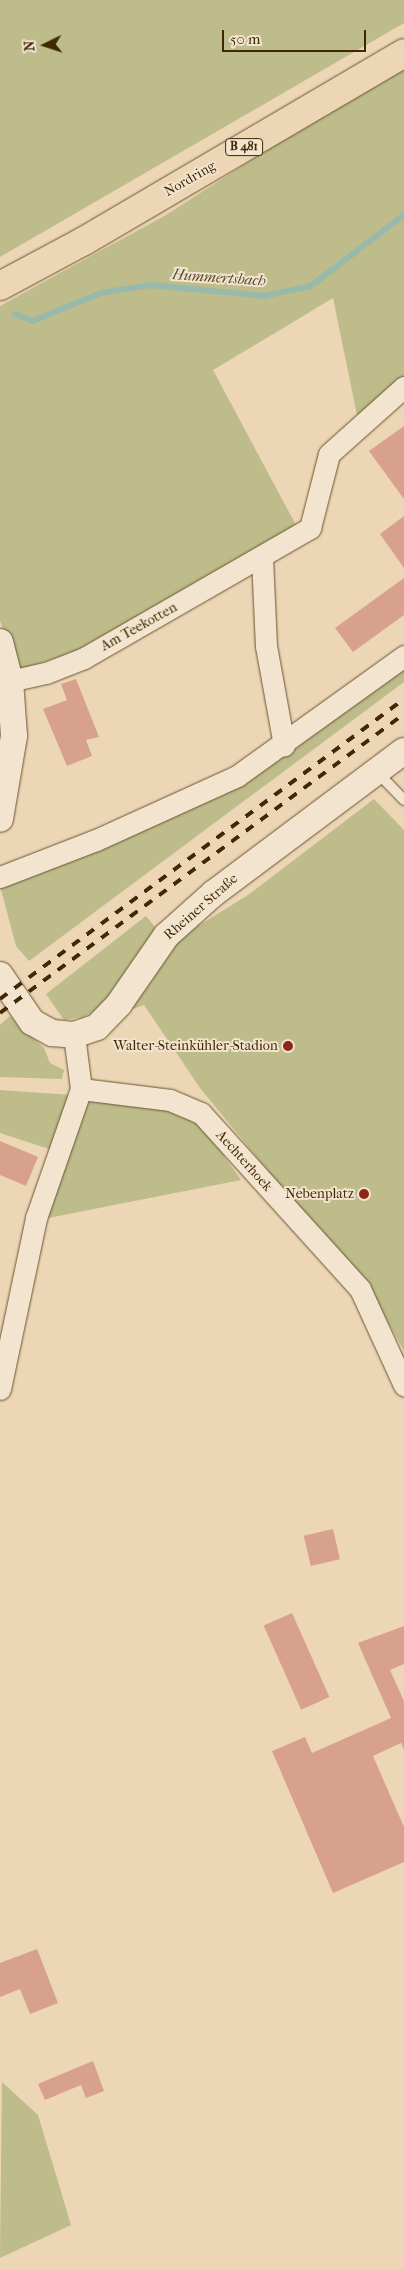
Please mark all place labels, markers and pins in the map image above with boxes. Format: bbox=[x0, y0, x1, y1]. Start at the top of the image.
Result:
place label: Walter-Steinkühler-Stadion bbox=[113, 1038, 278, 1054]
marker: Walter-Steinkühler-Stadion bbox=[282, 1040, 294, 1052]
place label: Nebenplatz bbox=[285, 1186, 354, 1202]
marker: Nebenplatz bbox=[358, 1188, 370, 1200]

